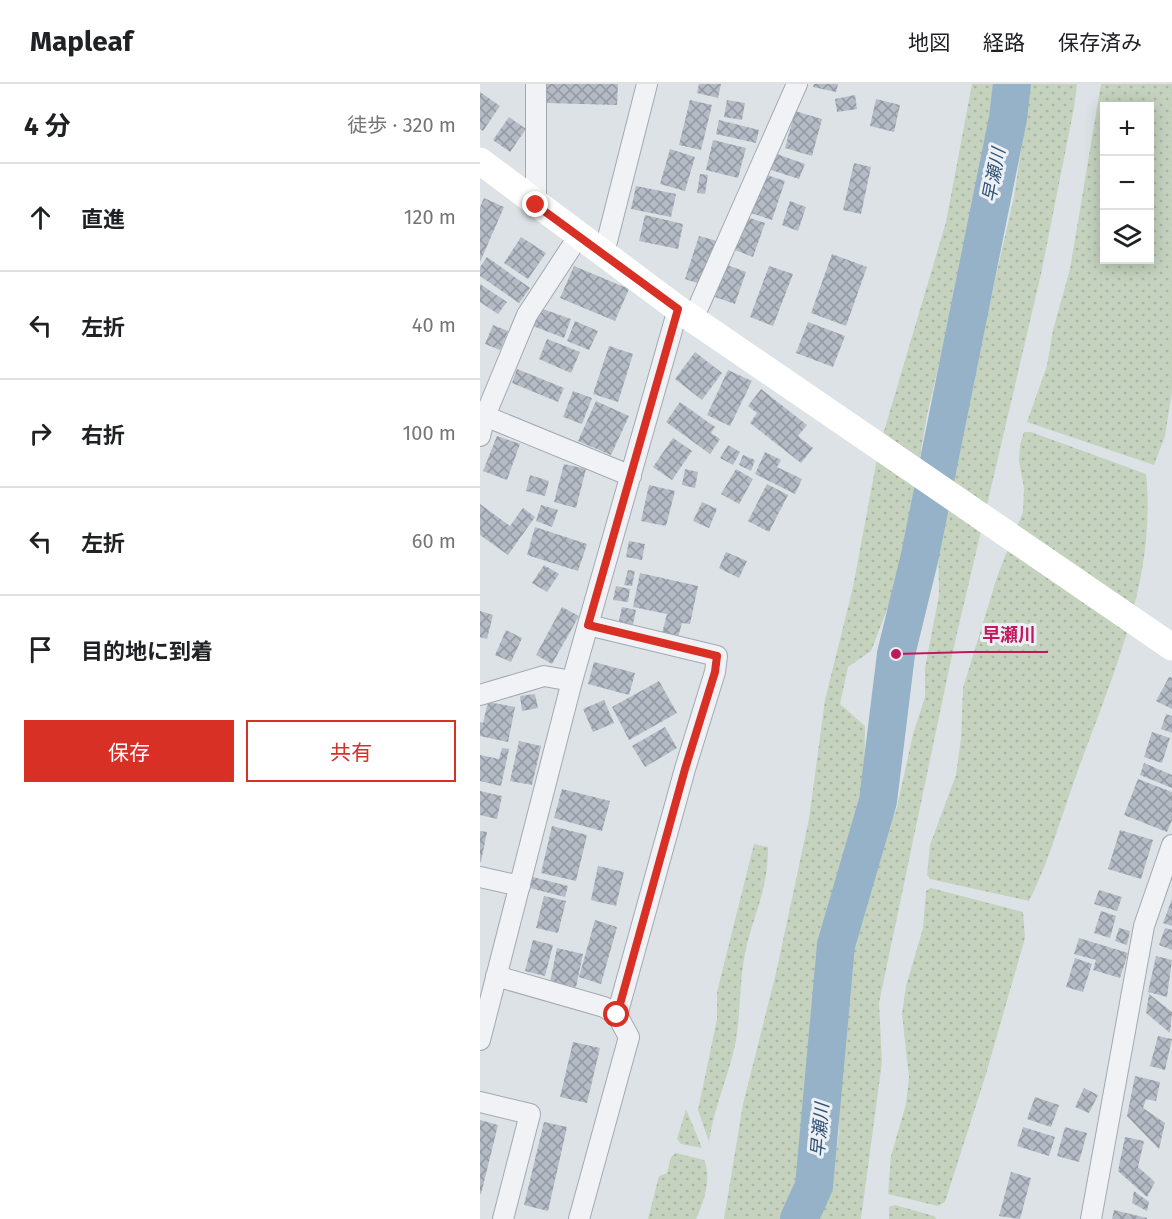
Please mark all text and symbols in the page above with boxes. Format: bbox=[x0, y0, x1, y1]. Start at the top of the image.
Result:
text: Mapleaf bbox=[30, 25, 133, 58]
text: 地図 bbox=[908, 30, 950, 56]
text: 経路 bbox=[983, 30, 1025, 56]
text: 保存済み bbox=[1058, 30, 1142, 56]
map controls bbox=[1100, 102, 1154, 264]
button: + bbox=[1100, 102, 1154, 156]
text: 4 分 bbox=[24, 111, 71, 142]
text: 徒歩 · 320 m bbox=[347, 113, 456, 137]
water label: 早瀬川 bbox=[978, 144, 1010, 204]
button: − bbox=[1100, 156, 1154, 210]
route end bbox=[522, 191, 548, 217]
icon: ahead bbox=[24, 201, 57, 234]
text: 120 m bbox=[404, 205, 456, 229]
text: 直進 bbox=[81, 206, 125, 233]
button: layers bbox=[1100, 210, 1154, 264]
icon: left bbox=[24, 309, 57, 342]
text: 40 m bbox=[412, 313, 456, 337]
text: 左折 bbox=[81, 314, 125, 341]
icon: right bbox=[24, 417, 57, 450]
text: 100 m bbox=[403, 421, 456, 445]
text: 右折 bbox=[81, 422, 125, 449]
icon: left bbox=[24, 525, 57, 558]
text: 60 m bbox=[412, 529, 456, 553]
text: 左折 bbox=[81, 530, 125, 557]
callout: 早瀬川 bbox=[970, 616, 1048, 652]
text: 早瀬川 bbox=[982, 624, 1036, 646]
icon: arrive bbox=[24, 633, 57, 666]
text: 目的地に到着 bbox=[81, 638, 213, 665]
button: 保存 bbox=[24, 720, 234, 782]
button: 共有 bbox=[246, 720, 456, 782]
route start bbox=[603, 1001, 629, 1027]
water label: 早瀬川 bbox=[807, 1100, 833, 1158]

